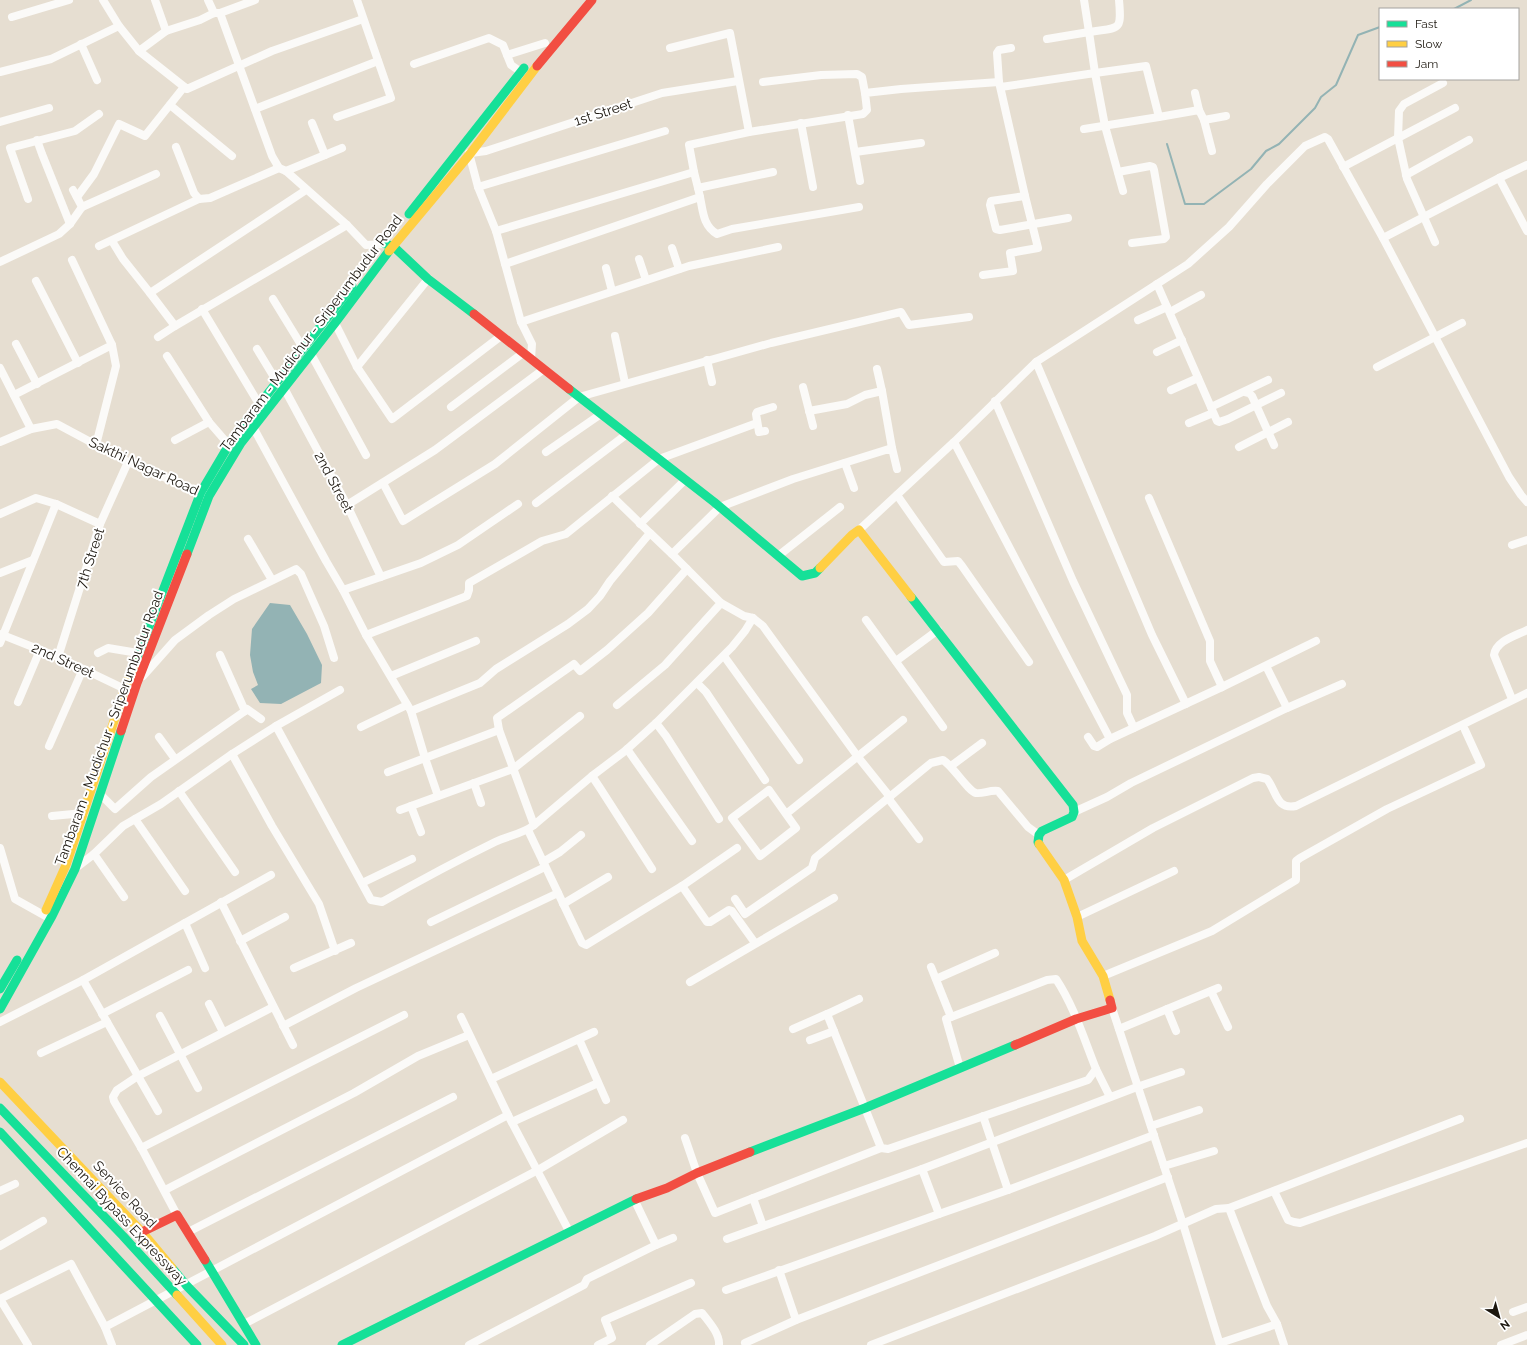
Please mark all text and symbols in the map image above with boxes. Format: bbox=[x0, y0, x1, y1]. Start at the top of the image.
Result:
legend bbox=[1379, 8, 1519, 80]
text: Fast bbox=[1415, 17, 1438, 31]
text: Slow bbox=[1415, 37, 1442, 51]
text: Jam bbox=[1415, 57, 1438, 71]
street label: 1st Street bbox=[572, 95, 634, 129]
street label: Tambaram - Mudichur - Sriperumbudur Road bbox=[217, 212, 405, 454]
street label: Sakthi Nagar Road bbox=[87, 434, 201, 498]
street label: 2nd Street bbox=[311, 449, 357, 515]
street label: 7th Street bbox=[73, 525, 107, 590]
street label: Tambaram - Mudichur - Sriperumbudur Road bbox=[52, 588, 166, 868]
street label: 2nd Street bbox=[29, 639, 97, 681]
street label: Chennai Bypass Expressway bbox=[54, 1143, 191, 1289]
street label: Service Road bbox=[90, 1157, 160, 1231]
north arrow bbox=[1479, 1297, 1519, 1337]
text: N bbox=[1497, 1317, 1512, 1332]

